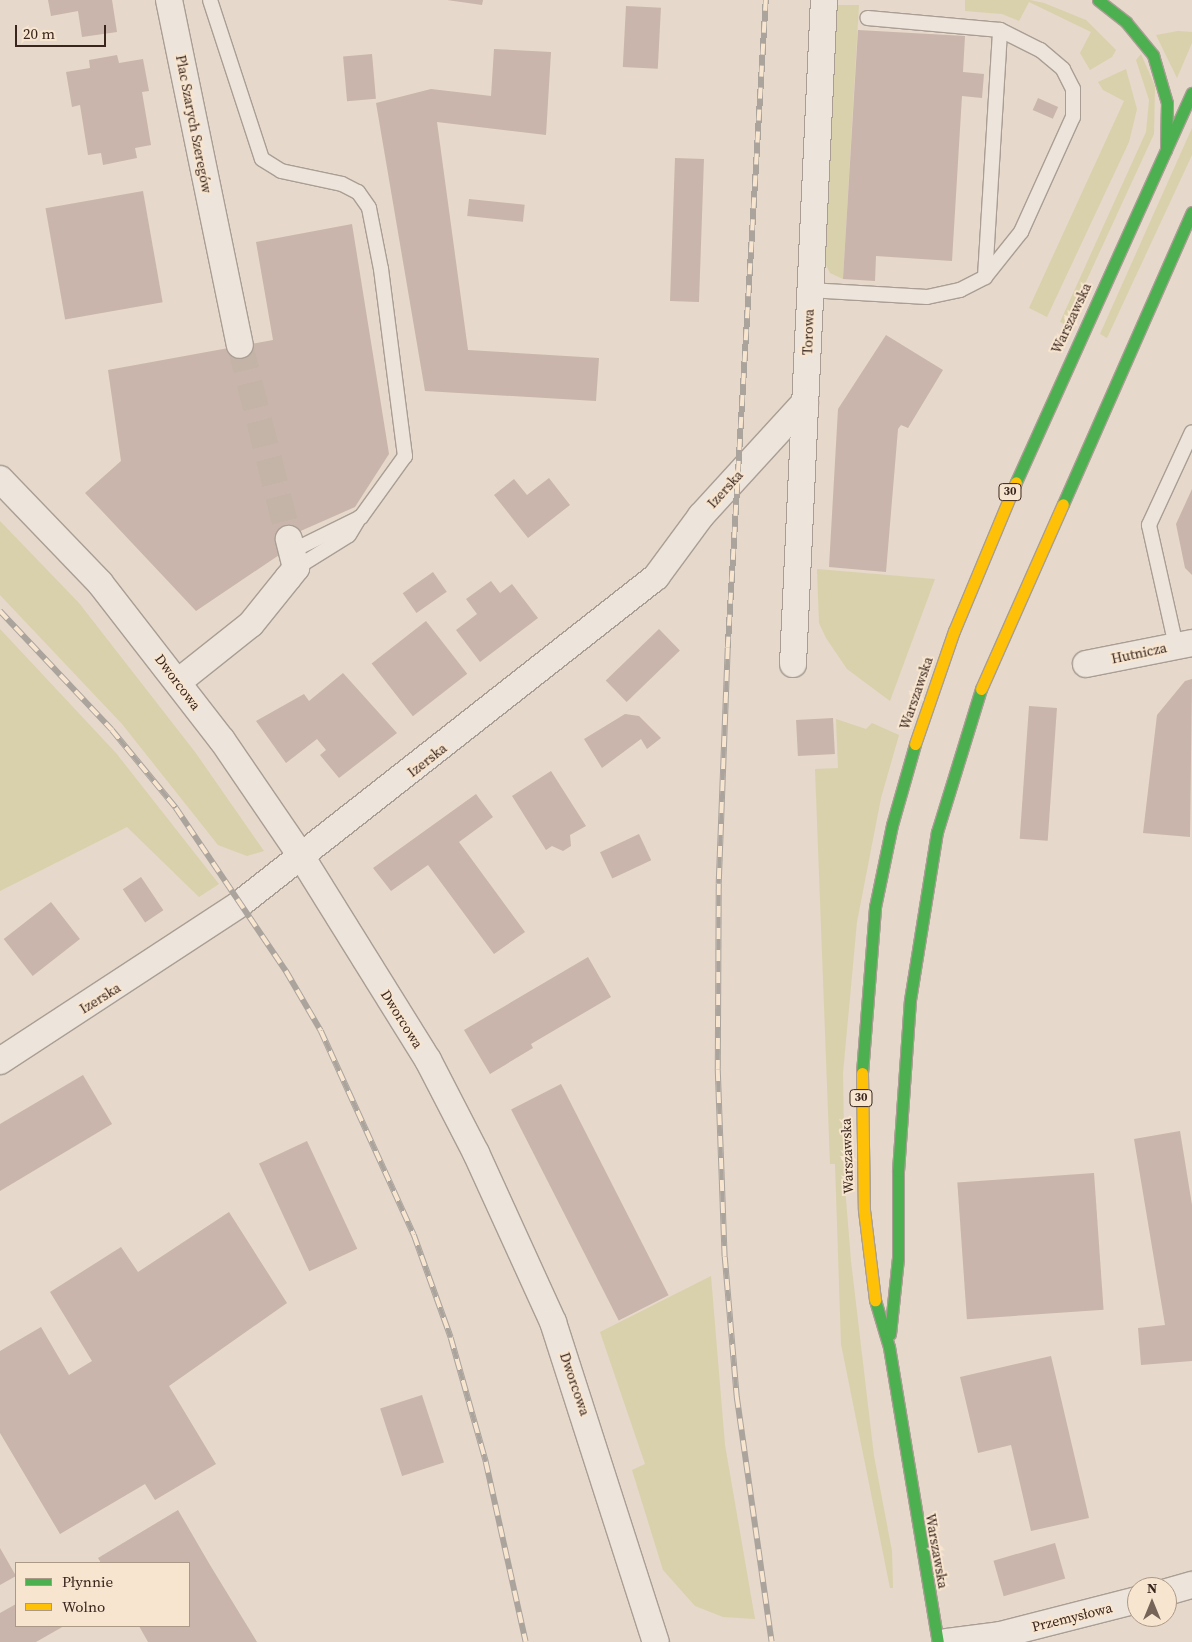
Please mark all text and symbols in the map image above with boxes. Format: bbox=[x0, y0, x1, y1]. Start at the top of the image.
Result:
scale bar bbox=[18, 15, 109, 47]
text: 20 m bbox=[23, 23, 55, 44]
street label: Plac Szarych Szeregów bbox=[172, 53, 216, 195]
street label: Warszawska bbox=[1047, 280, 1095, 356]
street label: Torowa bbox=[799, 309, 817, 355]
street label: Izerska bbox=[704, 467, 746, 511]
road number: 30 bbox=[998, 482, 1022, 502]
street label: Hutnicza bbox=[1110, 639, 1168, 667]
street label: Dworcowa bbox=[151, 651, 205, 713]
street label: Warszawska bbox=[896, 654, 936, 732]
street label: Izerska bbox=[404, 739, 450, 781]
street label: Izerska bbox=[76, 979, 124, 1017]
street label: Dworcowa bbox=[377, 987, 427, 1051]
road number: 30 bbox=[848, 1088, 874, 1108]
street label: Warszawska bbox=[837, 1118, 857, 1194]
street label: Dworcowa bbox=[556, 1350, 594, 1418]
street label: Warszawska bbox=[922, 1512, 952, 1590]
legend bbox=[15, 1562, 190, 1627]
text: Płynnie bbox=[62, 1571, 113, 1592]
north arrow bbox=[1127, 1577, 1177, 1627]
text: N bbox=[1147, 1578, 1157, 1598]
text: Wolno bbox=[62, 1596, 105, 1617]
street label: Przemysłowa bbox=[1030, 1599, 1114, 1635]

